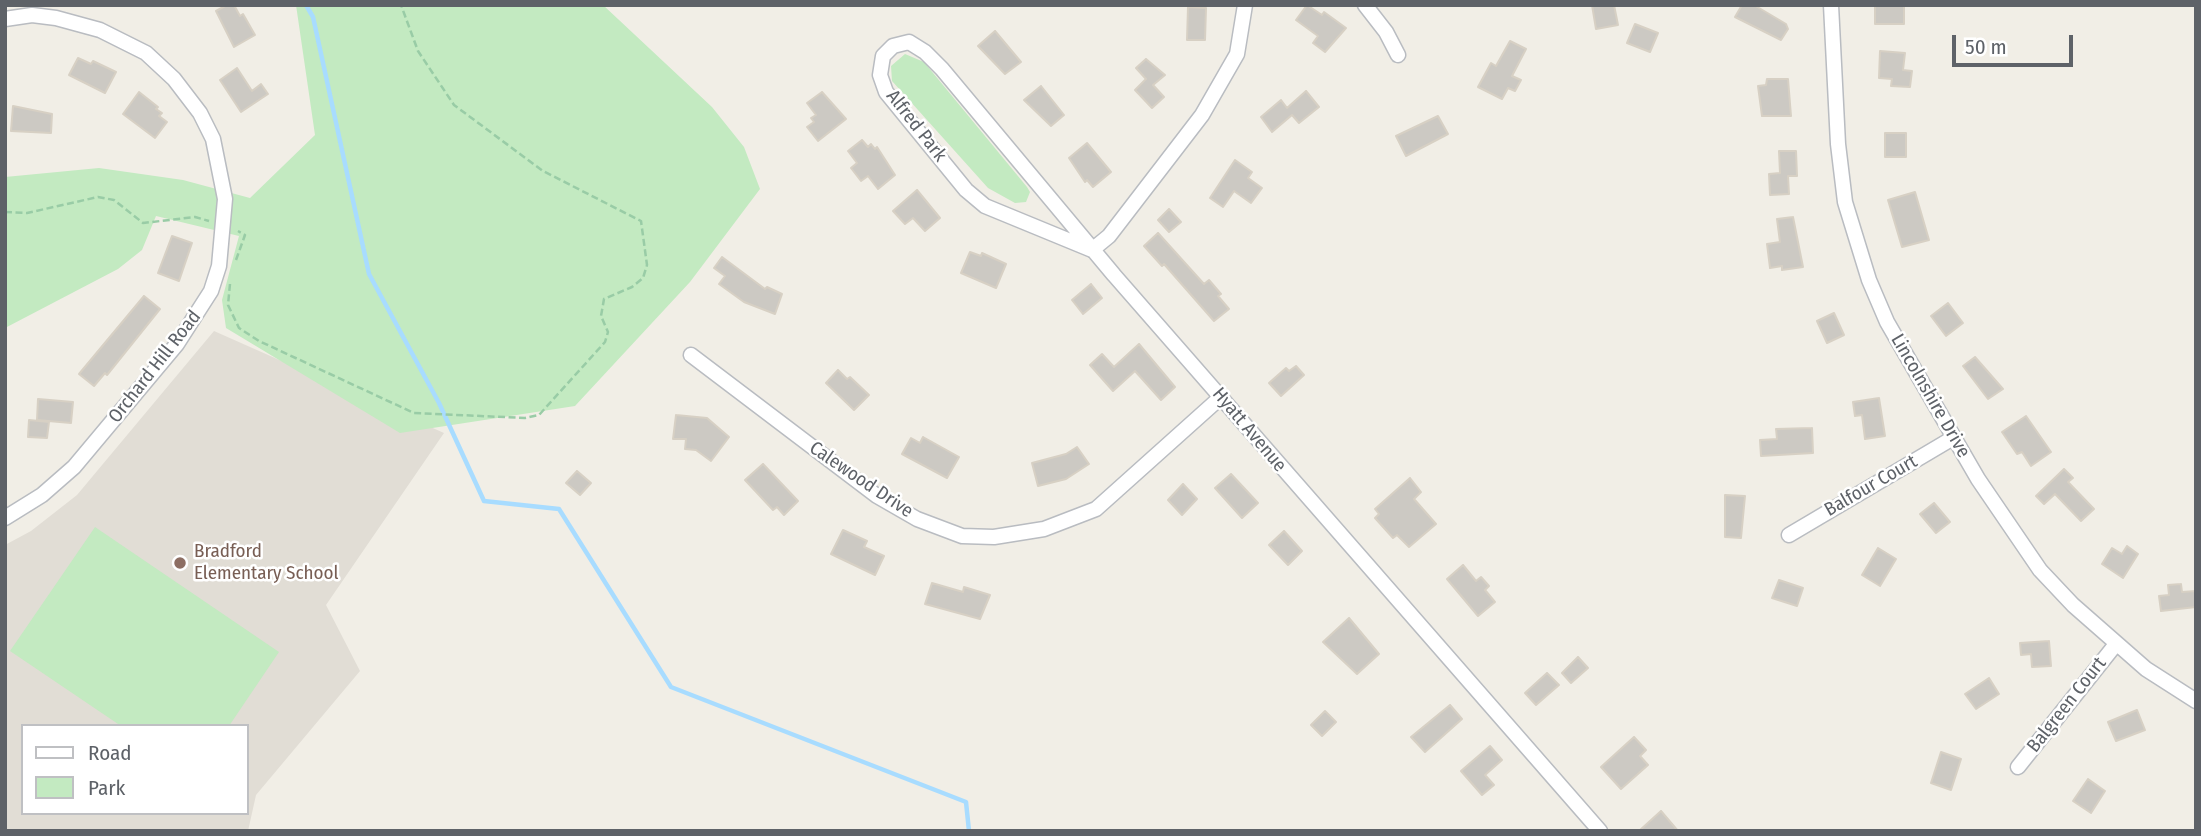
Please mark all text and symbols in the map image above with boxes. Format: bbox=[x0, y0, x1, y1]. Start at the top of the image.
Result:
scale bar bbox=[1956, 21, 2077, 65]
text: 50 m bbox=[1965, 34, 2007, 60]
street label: Alfred Park bbox=[881, 86, 951, 166]
street label: Orchard Hill Road bbox=[104, 306, 206, 428]
street label: Lincolnshire Drive bbox=[1885, 330, 1975, 462]
street label: Hyatt Avenue bbox=[1207, 383, 1291, 477]
street label: Calewood Drive bbox=[805, 437, 917, 523]
street label: Balfour Court bbox=[1821, 450, 1921, 522]
place label: Bradford Elementary School bbox=[194, 541, 339, 585]
marker: Bradford Elementary School bbox=[172, 555, 188, 571]
street label: Balgreen Court bbox=[2023, 653, 2111, 757]
legend bbox=[21, 724, 248, 815]
text: Road bbox=[88, 740, 132, 766]
text: Park bbox=[88, 775, 125, 801]

